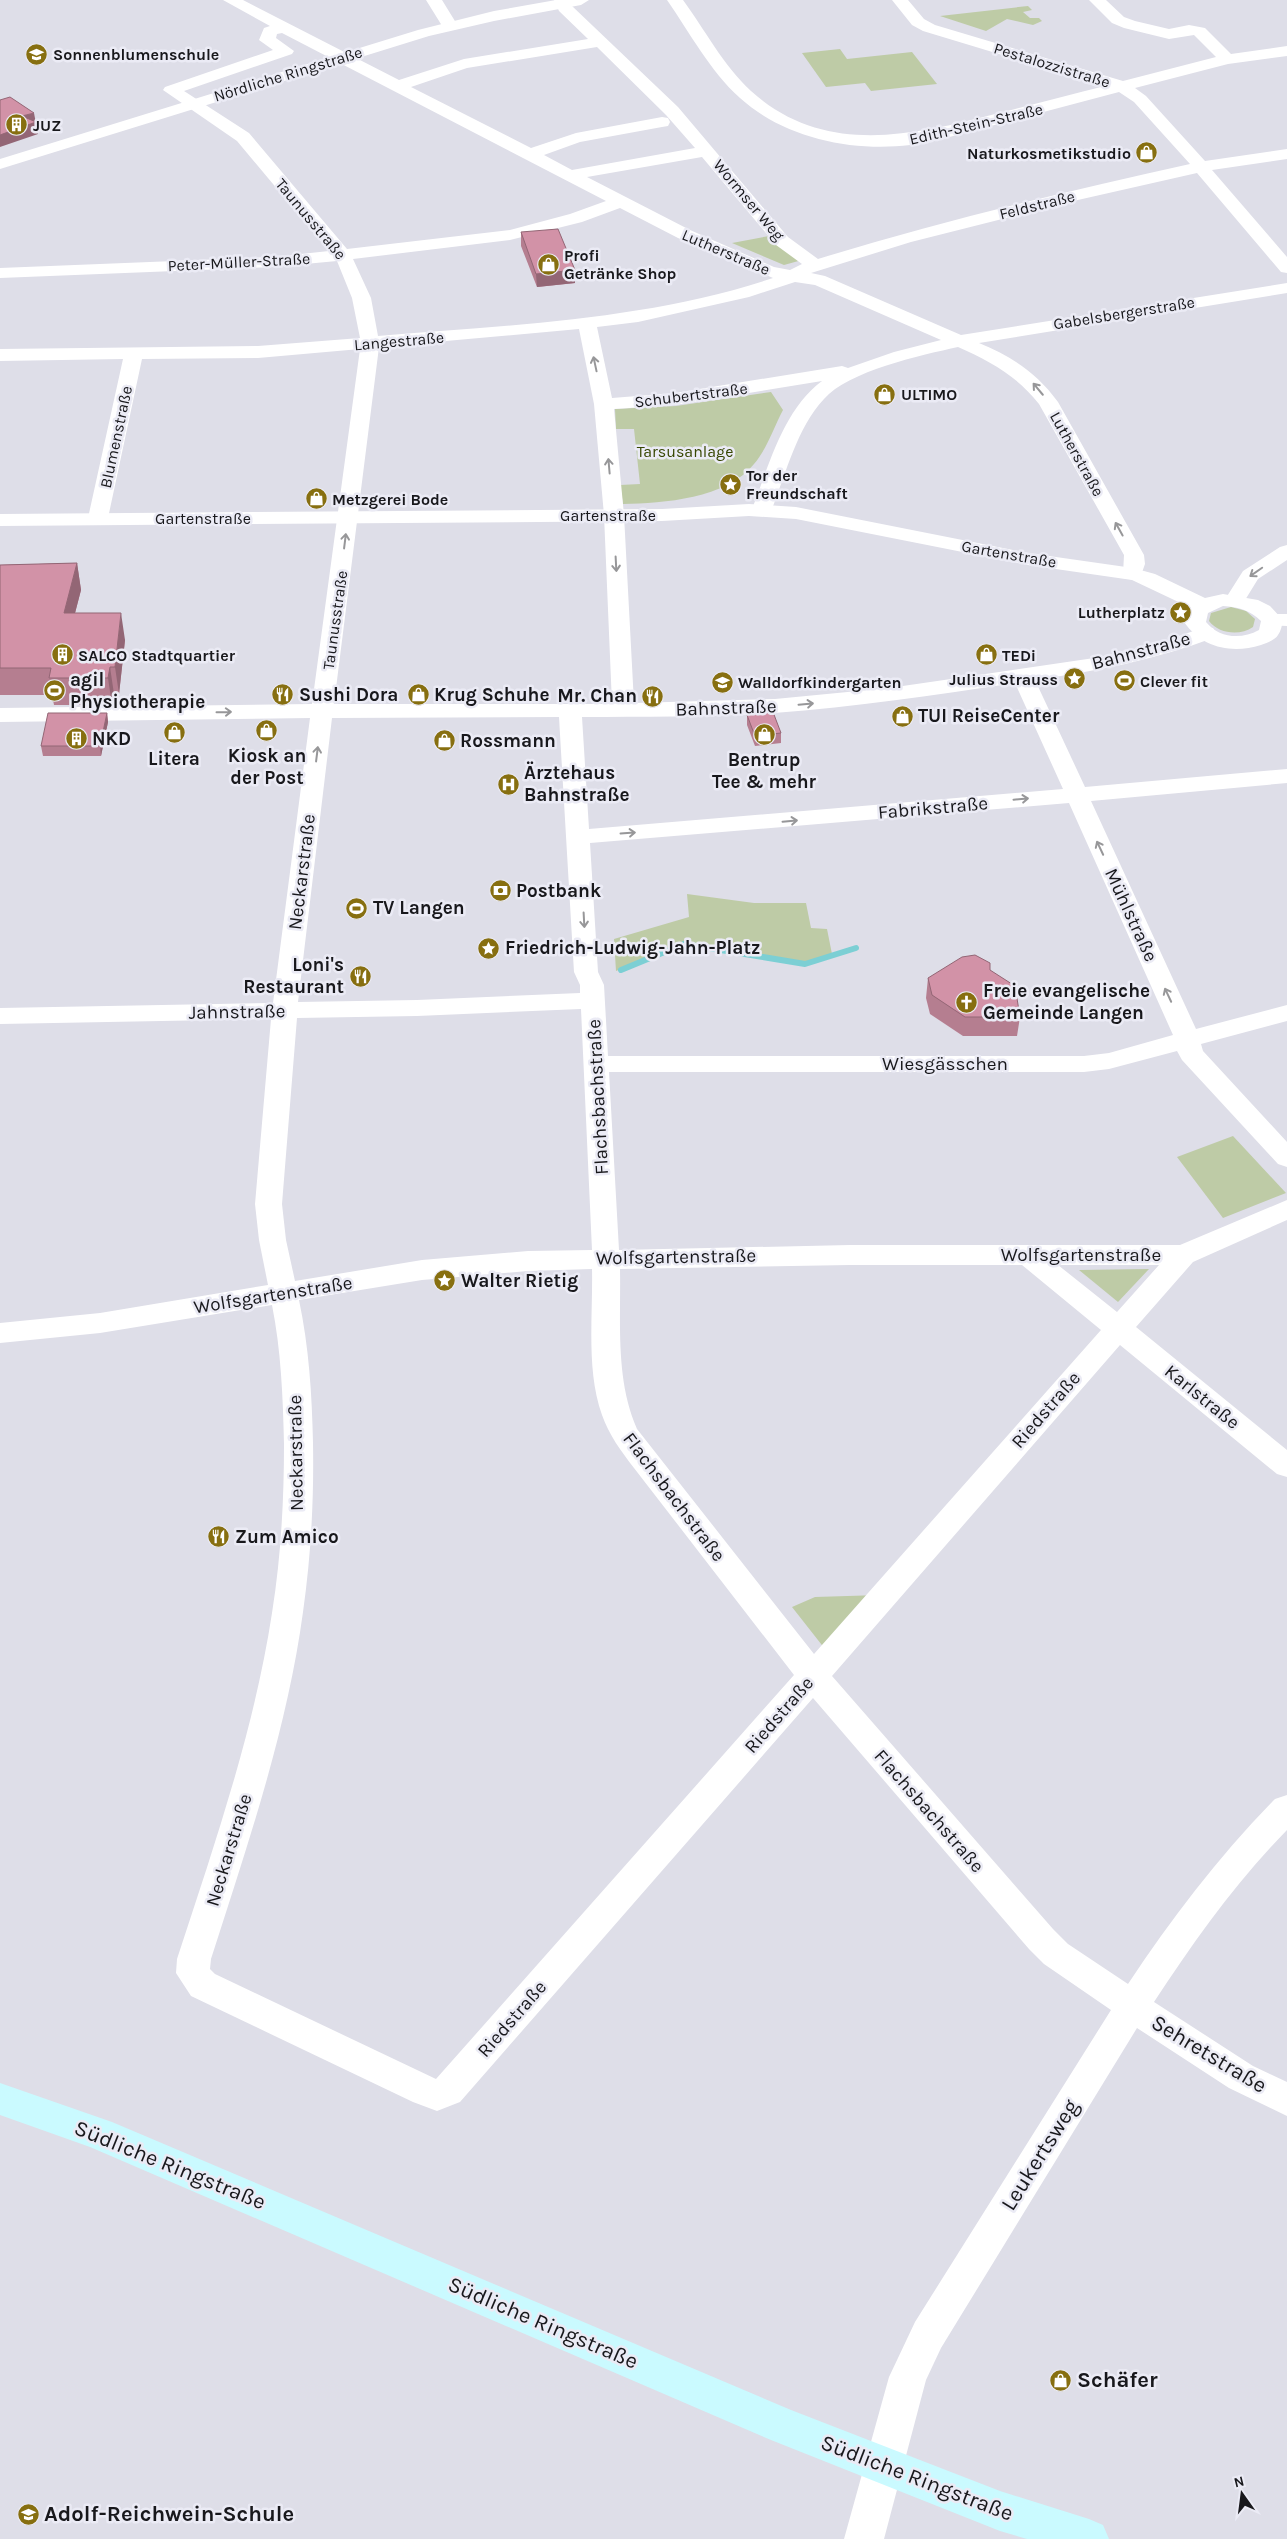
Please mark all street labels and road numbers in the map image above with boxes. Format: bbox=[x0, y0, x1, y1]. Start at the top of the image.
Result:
street label: Pestalozzistraße bbox=[992, 38, 1112, 92]
street label: Nördliche Ringstraße bbox=[211, 42, 365, 106]
street label: Edith-Stein-Straße bbox=[907, 99, 1045, 149]
street label: Wormser Weg bbox=[709, 155, 789, 245]
street label: Taunusstraße bbox=[272, 175, 350, 263]
street label: Feldstraße bbox=[997, 186, 1077, 224]
street label: Lutherstraße bbox=[679, 225, 773, 279]
street label: Peter-Müller-Straße bbox=[167, 249, 311, 275]
street label: Gabelsbergerstraße bbox=[1052, 292, 1196, 334]
street label: Langestraße bbox=[353, 328, 445, 354]
street label: Schubertstraße bbox=[633, 379, 749, 411]
street label: Blumenstraße bbox=[96, 384, 136, 490]
street label: Lutherstraße bbox=[1046, 408, 1108, 500]
street label: Gartenstraße bbox=[560, 506, 656, 525]
street label: Gartenstraße bbox=[155, 509, 251, 528]
street label: Gartenstraße bbox=[960, 536, 1058, 572]
street label: Taunusstraße bbox=[319, 569, 351, 671]
street label: Bahnstraße bbox=[1089, 627, 1193, 675]
street label: Bahnstraße bbox=[675, 695, 777, 721]
street label: Fabrikstraße bbox=[877, 792, 989, 824]
street label: Neckarstraße bbox=[284, 813, 320, 931]
street label: Mühlstraße bbox=[1100, 865, 1162, 965]
street label: Jahnstraße bbox=[188, 1000, 286, 1024]
street label: Flachsbachstraße bbox=[583, 1019, 613, 1175]
street label: Wiesgässchen bbox=[882, 1053, 1008, 1075]
street label: Wolfsgartenstraße bbox=[1001, 1244, 1161, 1266]
street label: Wolfsgartenstraße bbox=[596, 1245, 756, 1269]
street label: Wolfsgartenstraße bbox=[192, 1272, 354, 1318]
street label: Karlstraße bbox=[1160, 1360, 1244, 1434]
street label: Riedstraße bbox=[1007, 1367, 1085, 1453]
street label: Neckarstraße bbox=[284, 1395, 308, 1511]
street label: Flachsbachstraße bbox=[618, 1428, 730, 1566]
street label: Riedstraße bbox=[740, 1672, 818, 1758]
street label: Flachsbachstraße bbox=[870, 1745, 988, 1877]
street label: Neckarstraße bbox=[201, 1791, 257, 1909]
street label: Riedstraße bbox=[473, 1976, 551, 2062]
street label: Sehretstraße bbox=[1147, 2009, 1271, 2099]
street label: Leukertsweg bbox=[996, 2094, 1085, 2215]
street label: Südliche Ringstraße bbox=[71, 2115, 269, 2215]
street label: Südliche Ringstraße bbox=[444, 2271, 642, 2375]
street label: Südliche Ringstraße bbox=[817, 2429, 1017, 2527]

